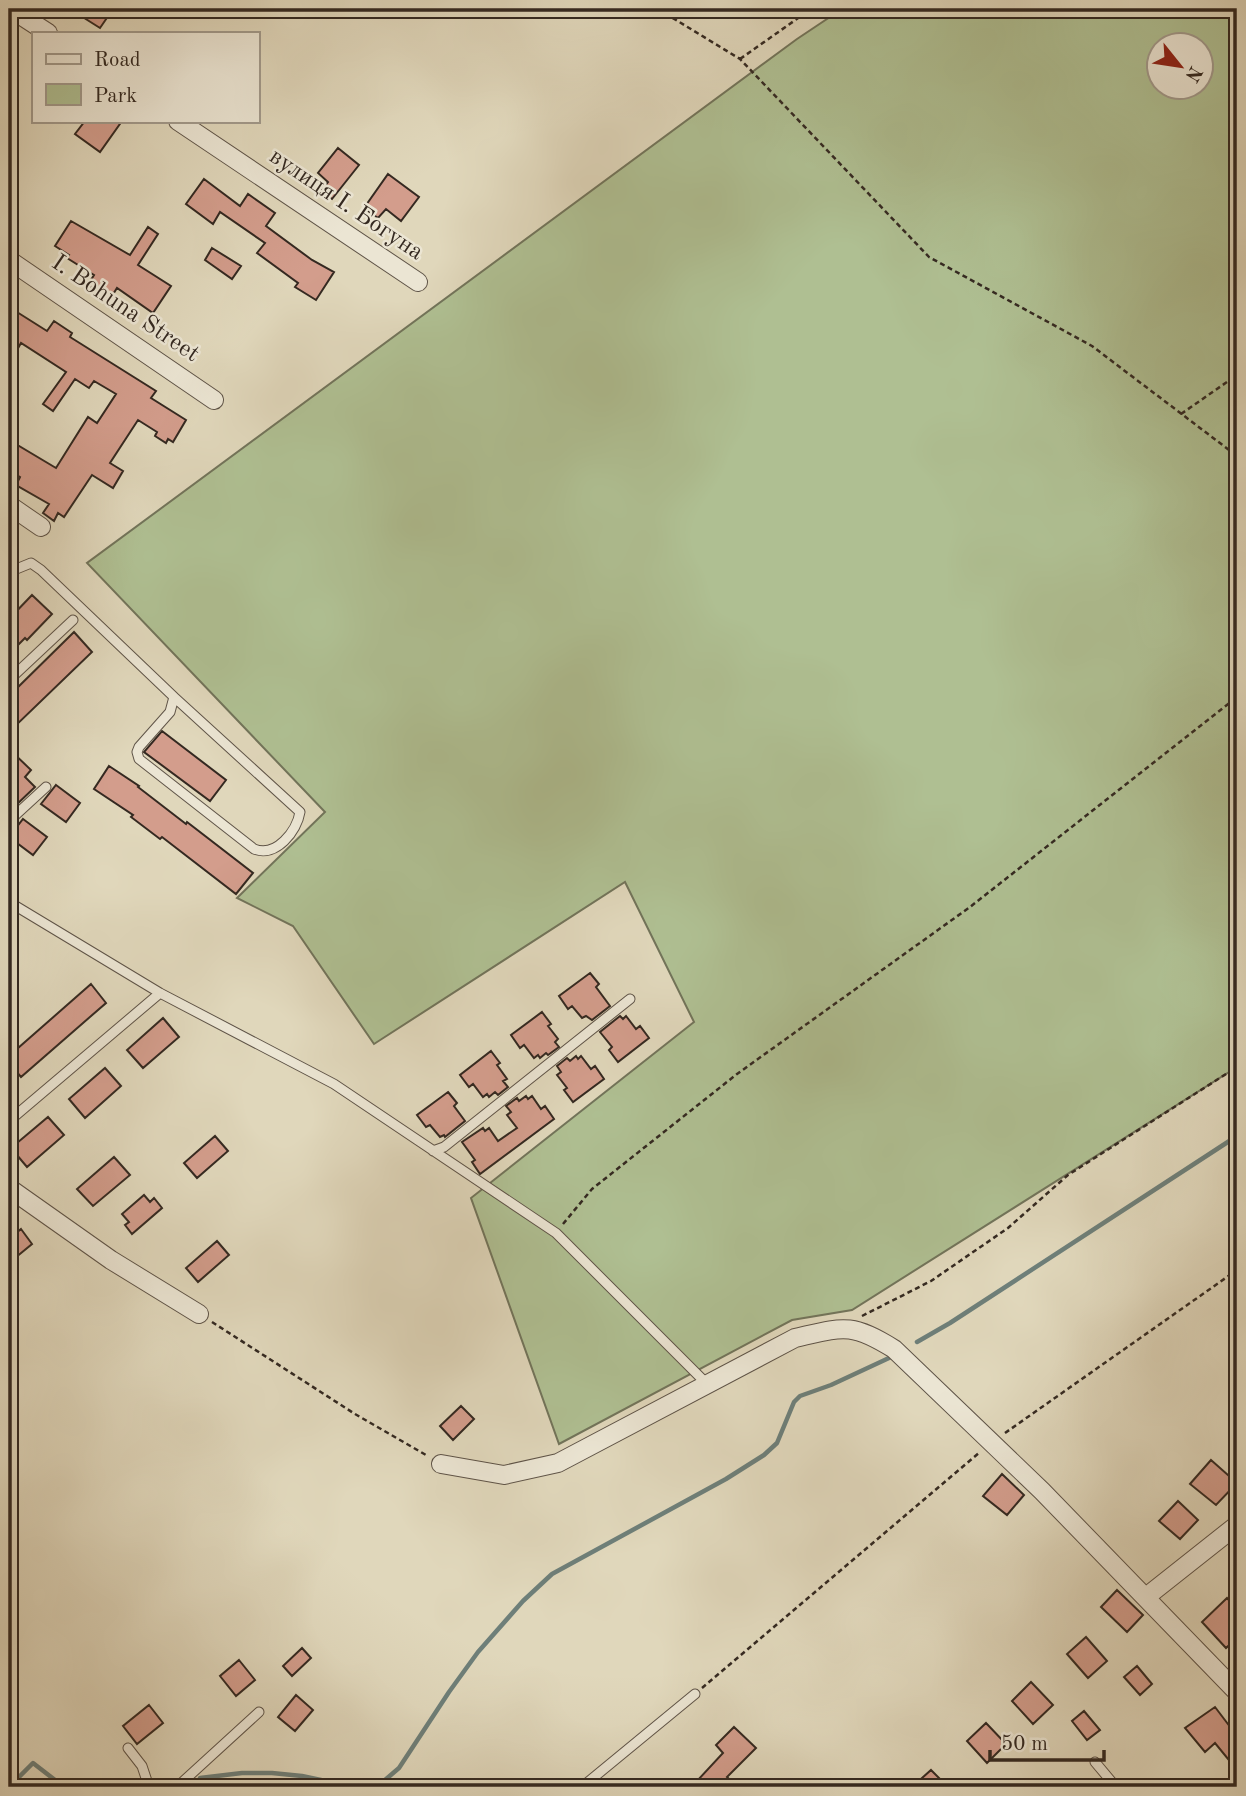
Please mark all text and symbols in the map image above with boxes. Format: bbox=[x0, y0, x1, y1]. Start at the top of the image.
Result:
legend bbox=[32, 32, 259, 122]
north arrow bbox=[1144, 32, 1214, 102]
text: Road bbox=[94, 50, 141, 71]
text: N bbox=[1180, 62, 1204, 85]
text: Park bbox=[94, 86, 137, 107]
street label: вулиця І. Богуна bbox=[265, 145, 428, 265]
street label: I. Bohuna Street bbox=[47, 251, 203, 367]
scale bar bbox=[990, 1719, 1104, 1763]
text: 50 m bbox=[1001, 1734, 1048, 1755]

